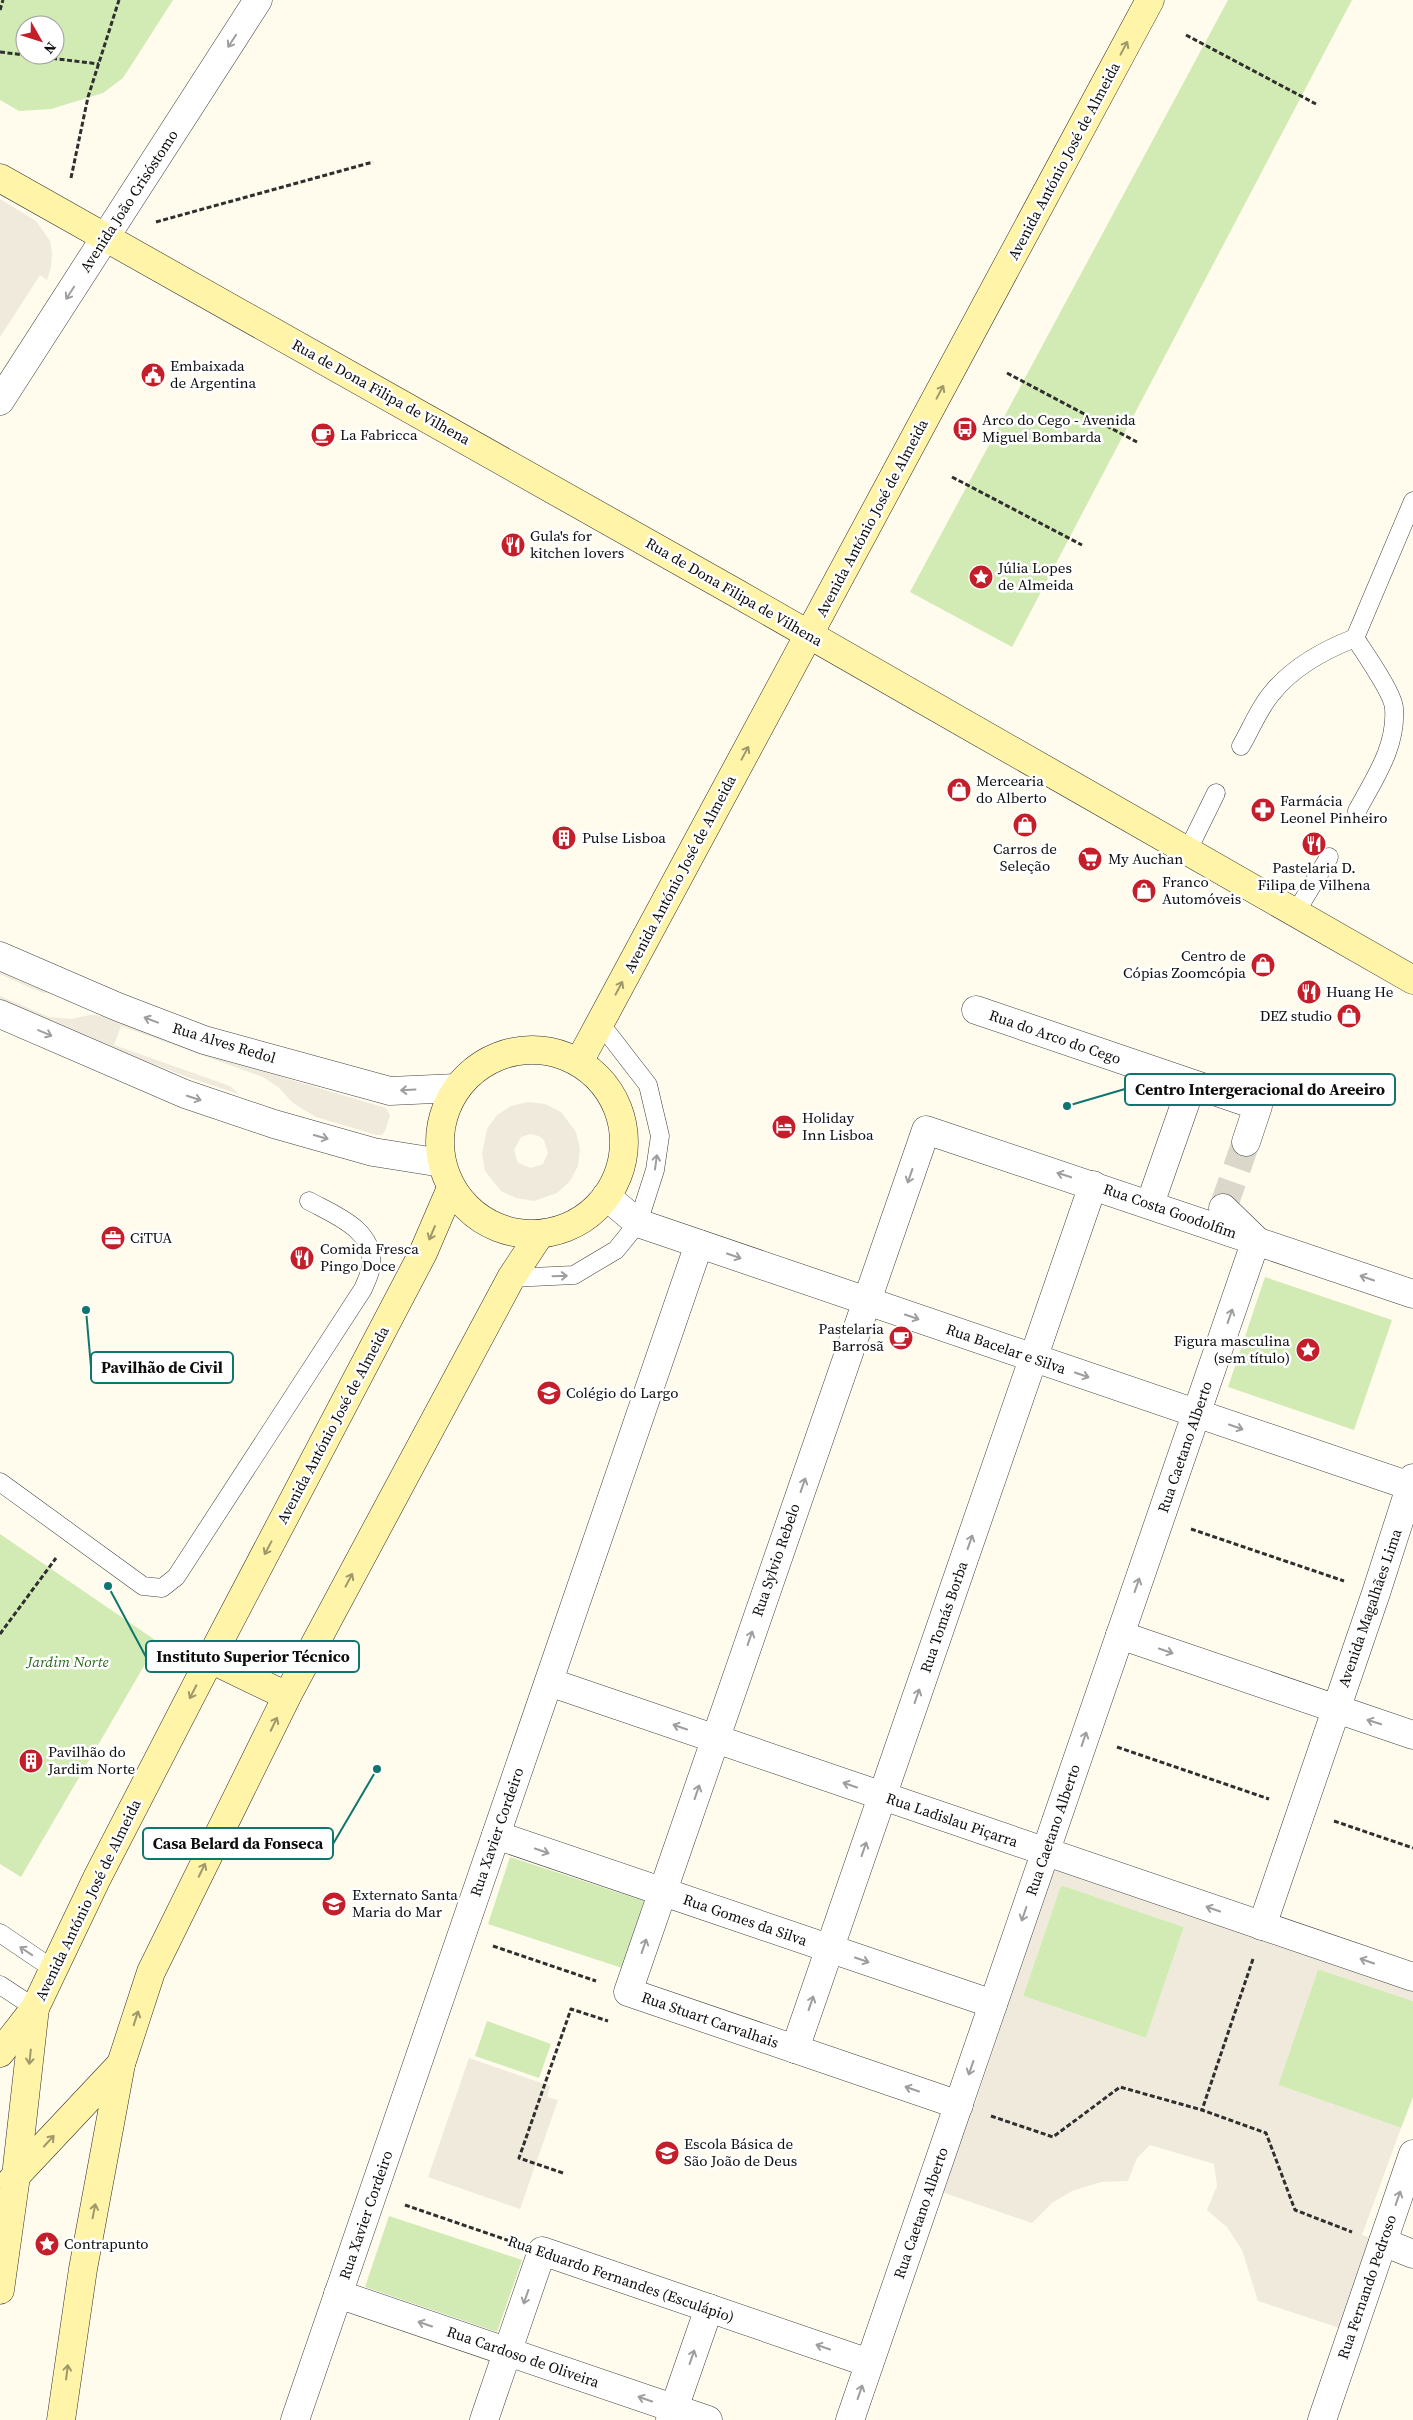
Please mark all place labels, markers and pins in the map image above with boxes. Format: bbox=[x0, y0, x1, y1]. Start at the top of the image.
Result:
place label: Embaixada de Argentina bbox=[170, 355, 257, 393]
public building icon: Embaixada de Argentina bbox=[140, 362, 166, 388]
place label: Arco do Cego - Avenida Miguel Bombarda bbox=[982, 409, 1136, 447]
bus stop icon: Arco do Cego - Avenida Miguel Bombarda bbox=[952, 416, 978, 442]
cafe icon: La Fabricca bbox=[310, 422, 336, 448]
place label: La Fabricca bbox=[340, 424, 418, 445]
place label: Gula's for kitchen lovers bbox=[530, 525, 624, 563]
restaurant icon: Gula's for kitchen lovers bbox=[500, 532, 526, 558]
place label: Júlia Lopes de Almeida bbox=[997, 557, 1074, 595]
place icon: Júlia Lopes de Almeida bbox=[968, 564, 994, 590]
place label: Mercearia do Alberto bbox=[976, 770, 1047, 808]
shop icon: Mercearia do Alberto bbox=[946, 777, 972, 803]
place label: Farmácia Leonel Pinheiro bbox=[1280, 790, 1388, 828]
pharmacy icon: Farmácia Leonel Pinheiro bbox=[1250, 797, 1276, 823]
shop icon: Carros de Seleção bbox=[1012, 812, 1038, 838]
building icon: Pulse Lisboa bbox=[551, 825, 577, 851]
place label: Pulse Lisboa bbox=[582, 827, 666, 848]
restaurant icon: Pastelaria D. Filipa de Vilhena bbox=[1301, 831, 1327, 857]
place label: Carros de Seleção bbox=[993, 838, 1057, 876]
supermarket icon: My Auchan bbox=[1077, 846, 1103, 872]
place label: My Auchan bbox=[1108, 848, 1183, 869]
place label: Pastelaria D. Filipa de Vilhena bbox=[1258, 857, 1371, 895]
place label: Franco Automóveis bbox=[1162, 871, 1241, 909]
shop icon: Franco Automóveis bbox=[1131, 878, 1157, 904]
place label: Centro de Cópias Zoomcópia bbox=[1123, 945, 1246, 983]
shop icon: Centro de Cópias Zoomcópia bbox=[1250, 952, 1276, 978]
restaurant icon: Huang He bbox=[1296, 979, 1322, 1005]
place label: Huang He bbox=[1326, 981, 1394, 1002]
shop icon: DEZ studio bbox=[1336, 1003, 1362, 1029]
place label: DEZ studio bbox=[1260, 1005, 1332, 1026]
callout: Centro Intergeracional do Areeiro bbox=[1125, 1074, 1395, 1105]
place label: Holiday Inn Lisboa bbox=[802, 1107, 874, 1145]
hotel icon: Holiday Inn Lisboa bbox=[771, 1114, 797, 1140]
office icon: CiTUA bbox=[100, 1225, 126, 1251]
place label: CiTUA bbox=[130, 1227, 172, 1248]
place label: Comida Fresca Pingo Doce bbox=[320, 1238, 419, 1276]
restaurant icon: Comida Fresca Pingo Doce bbox=[289, 1245, 315, 1271]
place label: Pastelaria Barrosã bbox=[818, 1318, 884, 1356]
cafe icon: Pastelaria Barrosã bbox=[888, 1325, 914, 1351]
place label: Figura masculina (sem título) bbox=[1174, 1330, 1290, 1368]
place icon: Figura masculina (sem título) bbox=[1295, 1337, 1321, 1363]
callout: Pavilhão de Civil bbox=[91, 1352, 233, 1383]
school or university icon: Colégio do Largo bbox=[536, 1380, 562, 1406]
place label: Colégio do Largo bbox=[566, 1382, 678, 1403]
callout: Instituto Superior Técnico bbox=[146, 1641, 359, 1672]
place label: Pavilhão do Jardim Norte bbox=[47, 1741, 136, 1779]
building icon: Pavilhão do Jardim Norte bbox=[18, 1748, 44, 1774]
callout: Casa Belard da Fonseca bbox=[143, 1828, 333, 1859]
place label: Externato Santa Maria do Mar bbox=[352, 1884, 458, 1922]
school or university icon: Externato Santa Maria do Mar bbox=[321, 1891, 347, 1917]
place label: Escola Básica de São João de Deus bbox=[684, 2133, 797, 2171]
school or university icon: Escola Básica de São João de Deus bbox=[654, 2140, 680, 2166]
place icon: Contrapunto bbox=[34, 2231, 60, 2257]
place label: Contrapunto bbox=[64, 2233, 149, 2254]

